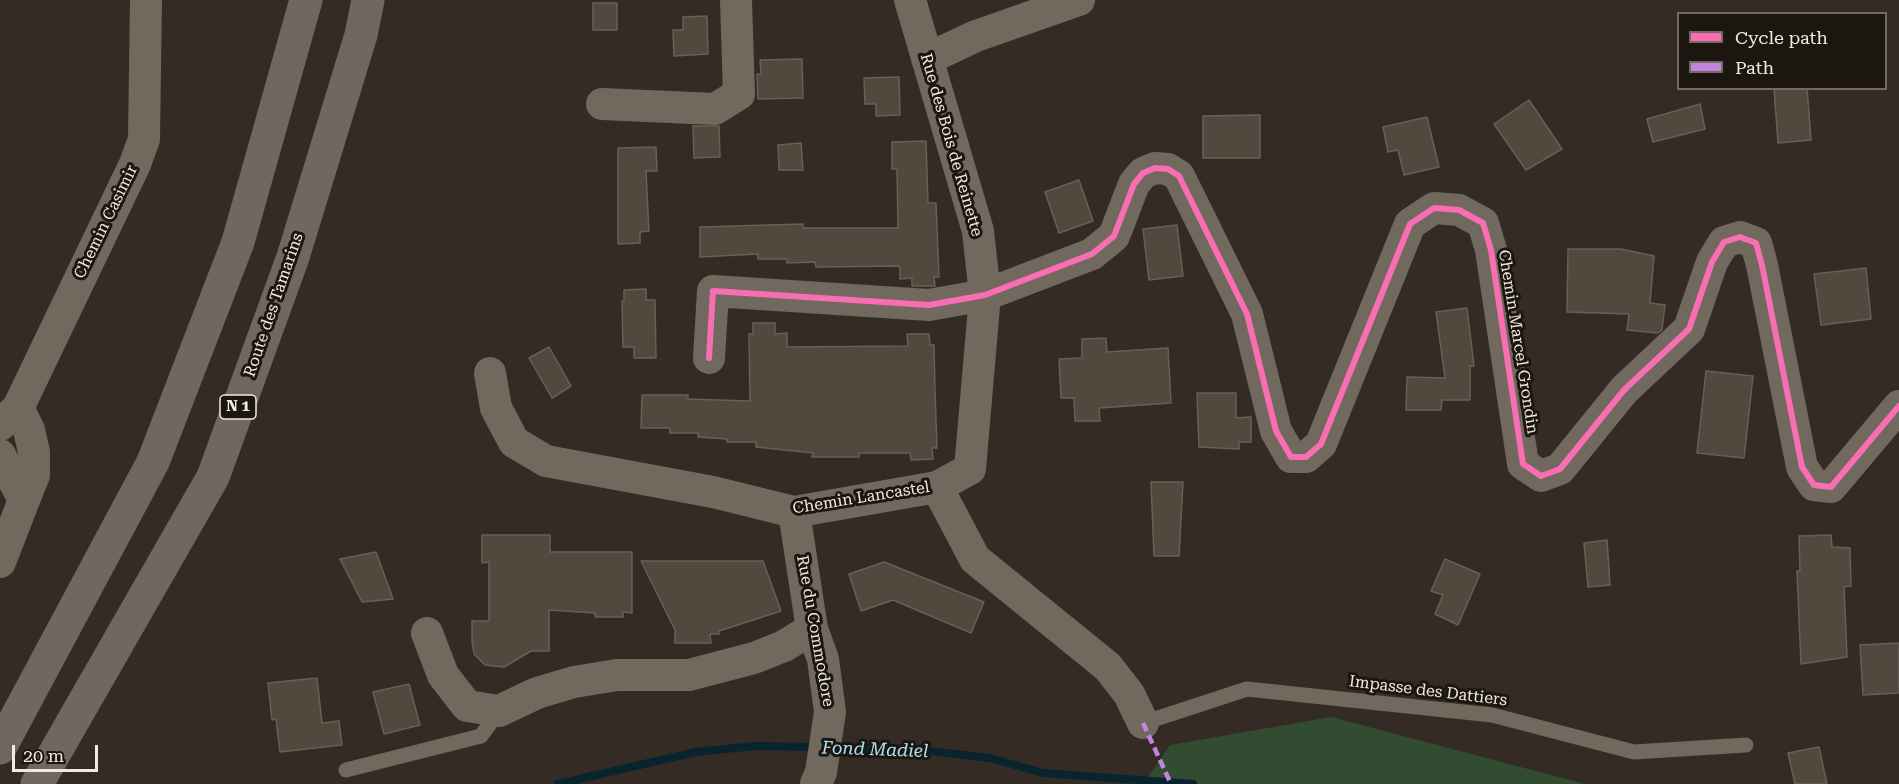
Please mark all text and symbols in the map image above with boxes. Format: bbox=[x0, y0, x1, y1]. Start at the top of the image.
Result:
legend bbox=[1677, 12, 1887, 90]
text: Cycle path bbox=[1735, 27, 1828, 48]
street label: Rue des Bois de Reinette bbox=[916, 51, 986, 239]
text: Path bbox=[1735, 57, 1774, 78]
street label: Chemin Casimir bbox=[70, 162, 142, 282]
street label: Route des Tamarins bbox=[240, 230, 308, 380]
street label: Chemin Marcel Grondin bbox=[1494, 249, 1542, 435]
road number: N 1 bbox=[220, 395, 256, 419]
street label: Chemin Lancastel bbox=[791, 478, 931, 518]
street label: Rue du Commodore bbox=[792, 554, 838, 708]
street label: Impasse des Dattiers bbox=[1348, 672, 1508, 710]
scale bar bbox=[15, 733, 100, 771]
water label: Fond Madiel bbox=[821, 737, 929, 763]
text: 20 m bbox=[23, 745, 64, 766]

